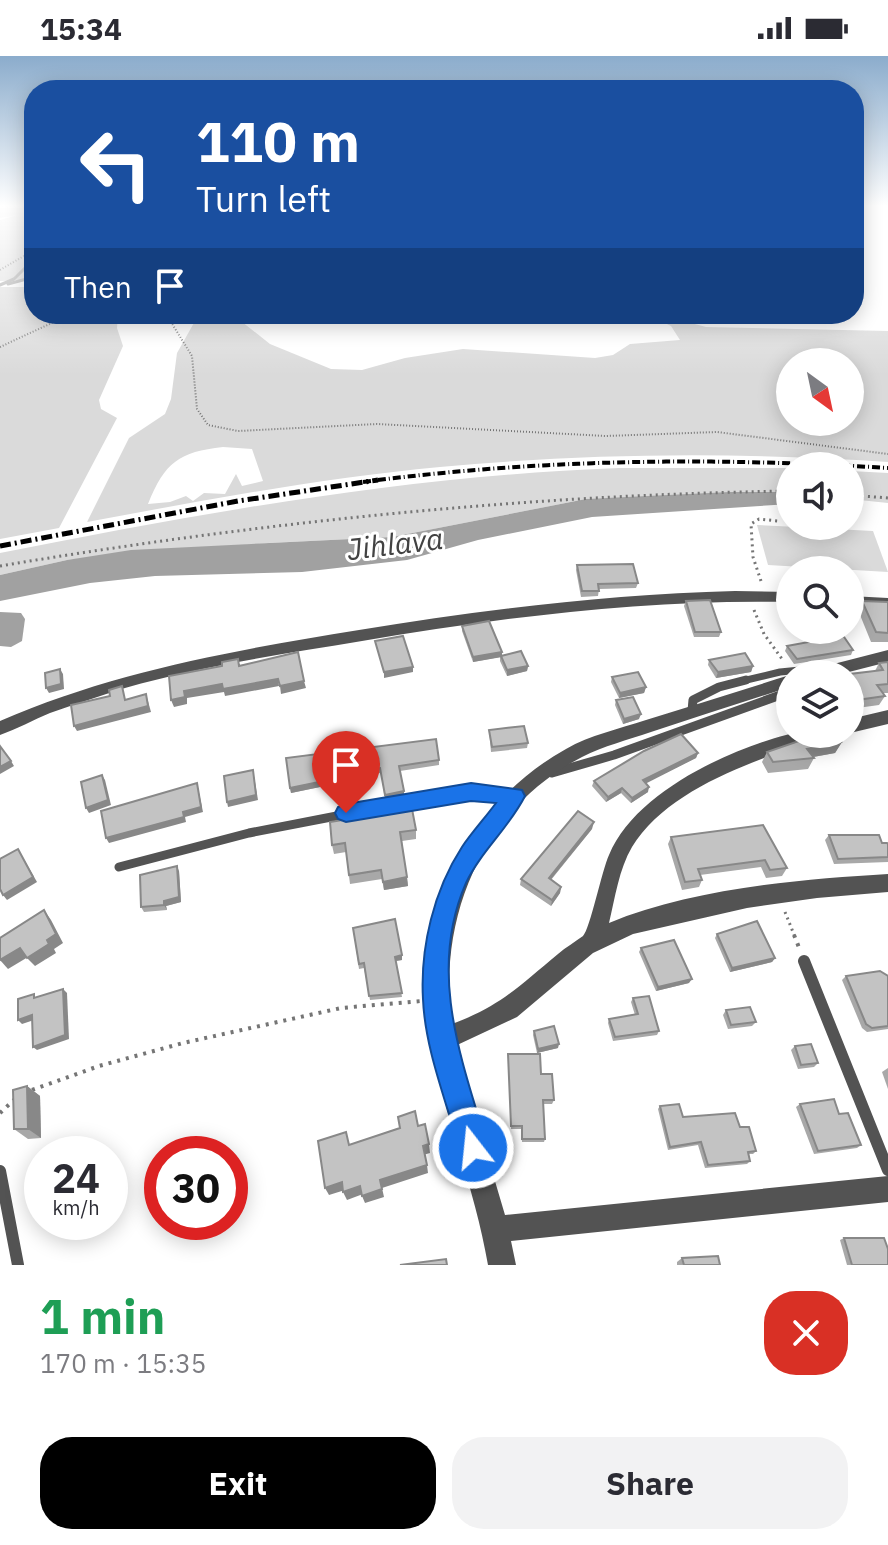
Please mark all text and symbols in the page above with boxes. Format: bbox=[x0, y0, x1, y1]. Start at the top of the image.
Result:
text: 15:34 bbox=[40, 9, 122, 48]
text: 110 m bbox=[196, 105, 360, 177]
icon: left bbox=[64, 112, 168, 216]
text: Turn left bbox=[196, 175, 331, 222]
icon: arrive bbox=[148, 264, 192, 308]
text: Then bbox=[64, 267, 132, 306]
north arrow bbox=[776, 348, 864, 436]
map controls bbox=[776, 348, 864, 748]
button: sound bbox=[776, 452, 864, 540]
water label: Jihlava bbox=[345, 518, 445, 568]
button: search bbox=[776, 556, 864, 644]
button: layers bbox=[776, 660, 864, 748]
pin bbox=[312, 731, 380, 813]
icon: arrive bbox=[324, 743, 368, 787]
position arrow bbox=[431, 1106, 515, 1190]
speed limit sign: 30 bbox=[144, 1136, 248, 1240]
text: 24 bbox=[52, 1152, 100, 1204]
text: km/h bbox=[52, 1194, 100, 1221]
text: 1 min bbox=[40, 1285, 165, 1347]
button: close bbox=[764, 1291, 848, 1375]
text: 170 m · 15:35 bbox=[40, 1346, 206, 1380]
button: Exit bbox=[40, 1437, 436, 1529]
button: Share bbox=[452, 1437, 848, 1529]

